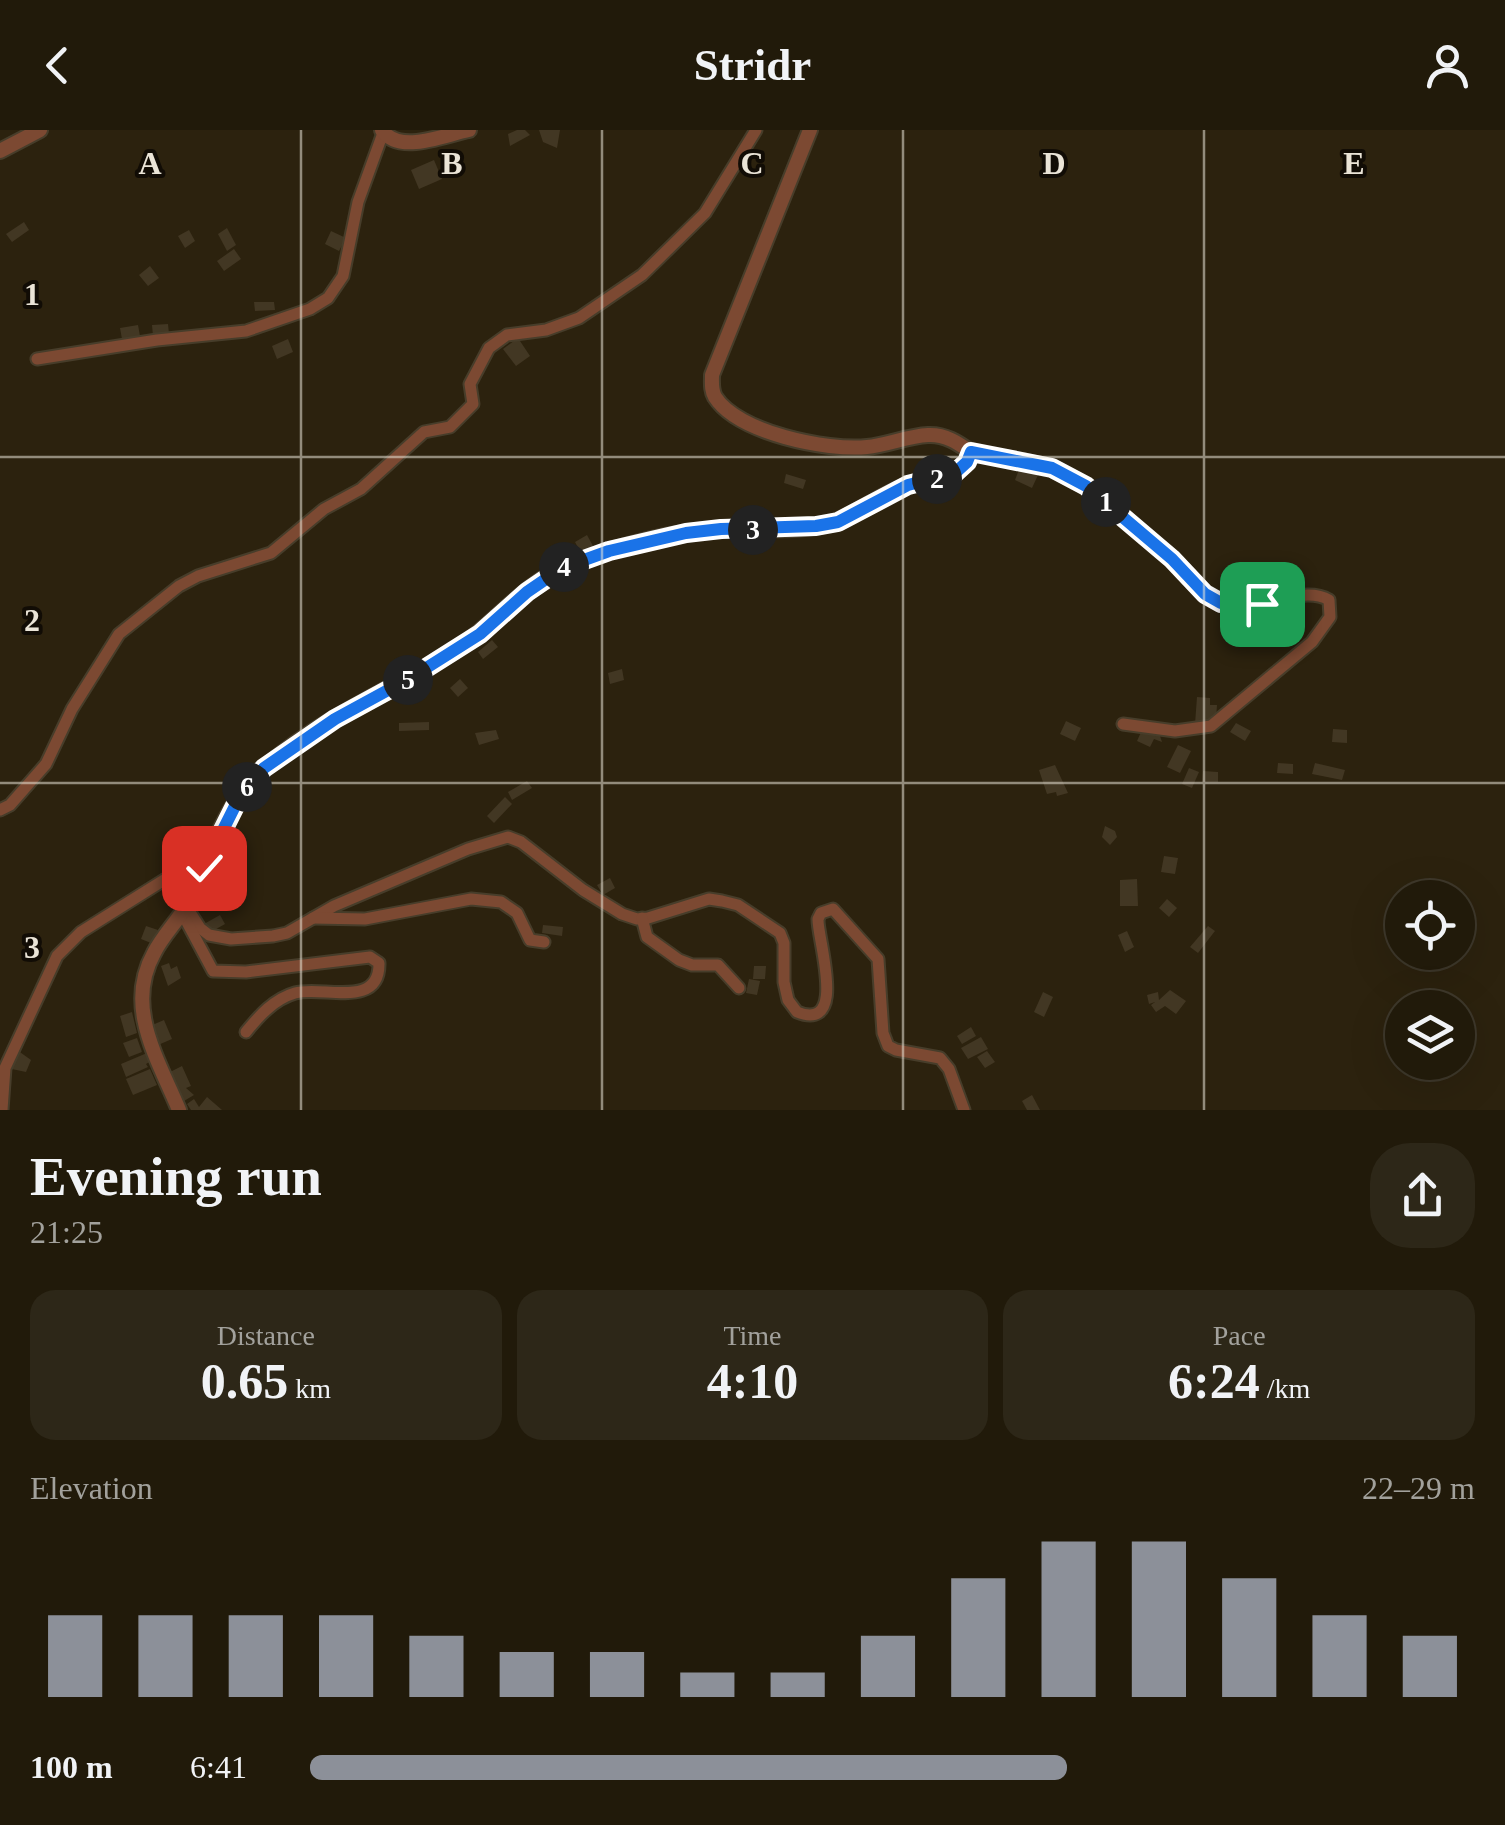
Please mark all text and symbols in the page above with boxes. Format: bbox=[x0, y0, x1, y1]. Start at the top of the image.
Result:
icon: back bbox=[30, 38, 85, 93]
icon: person bbox=[1420, 38, 1475, 93]
text: Stridr bbox=[694, 40, 811, 90]
text: A bbox=[138, 145, 162, 181]
text: B bbox=[441, 145, 463, 181]
text: C bbox=[740, 145, 764, 181]
text: D bbox=[1042, 145, 1066, 181]
text: E bbox=[1343, 145, 1365, 181]
text: 1 bbox=[24, 276, 40, 312]
pin: 2 bbox=[912, 454, 962, 504]
text: 2 bbox=[930, 463, 944, 494]
pin: 1 bbox=[1081, 477, 1131, 527]
text: 1 bbox=[1099, 486, 1113, 517]
pin: 3 bbox=[728, 505, 778, 555]
text: 3 bbox=[746, 514, 760, 545]
pin: 4 bbox=[539, 542, 589, 592]
text: 4 bbox=[557, 551, 571, 582]
pin bbox=[1220, 562, 1305, 647]
icon: arrive bbox=[1235, 577, 1290, 632]
text: 2 bbox=[24, 602, 40, 638]
pin: 5 bbox=[383, 655, 433, 705]
text: 5 bbox=[401, 664, 415, 695]
pin: 6 bbox=[222, 762, 272, 812]
text: 6 bbox=[240, 771, 254, 802]
pin bbox=[162, 826, 247, 911]
icon: check bbox=[177, 841, 232, 896]
map controls bbox=[1385, 880, 1475, 1080]
button: locate bbox=[1385, 880, 1475, 970]
text: 3 bbox=[24, 929, 40, 965]
button: layers bbox=[1385, 990, 1475, 1080]
button: share bbox=[1370, 1143, 1475, 1248]
text: Evening run bbox=[30, 1146, 322, 1207]
text: 21:25 bbox=[30, 1214, 103, 1250]
text: Distance bbox=[217, 1320, 315, 1351]
text: Time bbox=[723, 1320, 782, 1351]
text: Pace bbox=[1213, 1320, 1266, 1351]
text: 0.65 bbox=[201, 1353, 288, 1409]
text: 4:10 bbox=[707, 1353, 798, 1409]
text: 6:24 bbox=[1168, 1353, 1260, 1409]
text: km bbox=[288, 1373, 331, 1404]
text: /km bbox=[1260, 1373, 1310, 1404]
text: Elevation bbox=[30, 1470, 153, 1506]
text: 22–29 m bbox=[1362, 1470, 1475, 1506]
text: 100 m bbox=[30, 1749, 113, 1785]
text: 6:41 bbox=[190, 1749, 247, 1785]

